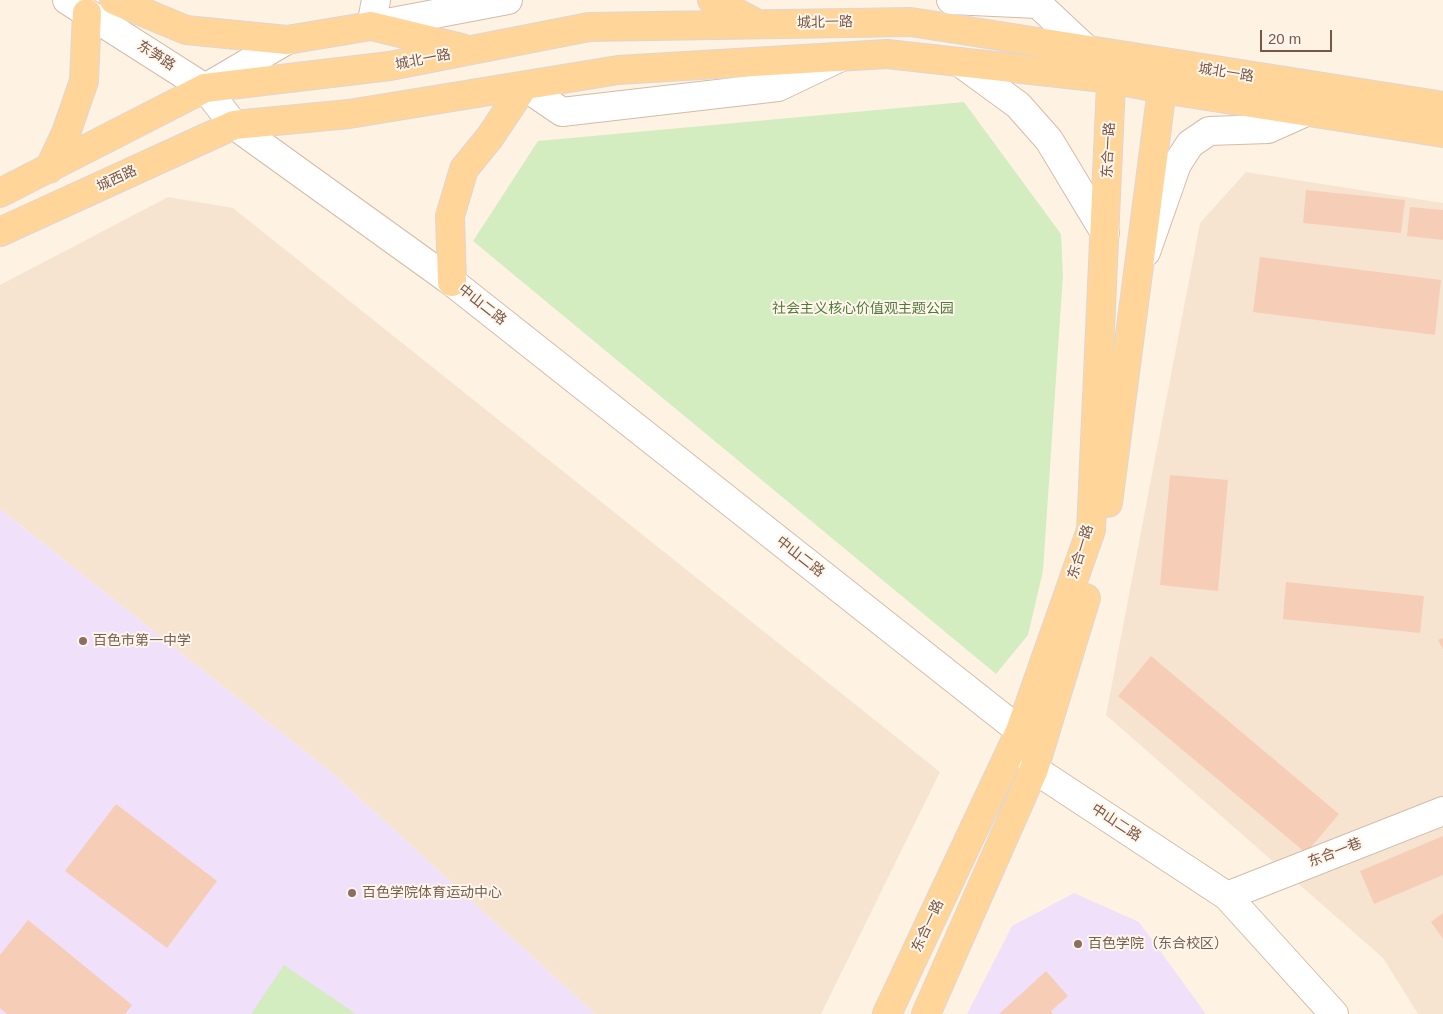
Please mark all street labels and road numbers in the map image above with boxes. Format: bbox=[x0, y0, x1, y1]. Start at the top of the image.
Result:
street label: 城北一路 bbox=[797, 14, 853, 32]
street label: 东笋路 bbox=[134, 38, 178, 74]
street label: 城北一路 bbox=[394, 46, 452, 74]
street label: 城北一路 bbox=[1197, 60, 1255, 86]
street label: 东合一路 bbox=[1099, 122, 1119, 178]
street label: 城西路 bbox=[94, 163, 140, 195]
street label: 中山二路 bbox=[455, 281, 509, 329]
street label: 东合一路 bbox=[1065, 523, 1097, 581]
street label: 中山二路 bbox=[773, 533, 827, 581]
street label: 中山二路 bbox=[1088, 801, 1144, 845]
street label: 东合一巷 bbox=[1306, 835, 1364, 871]
street label: 东合一路 bbox=[909, 897, 947, 955]

